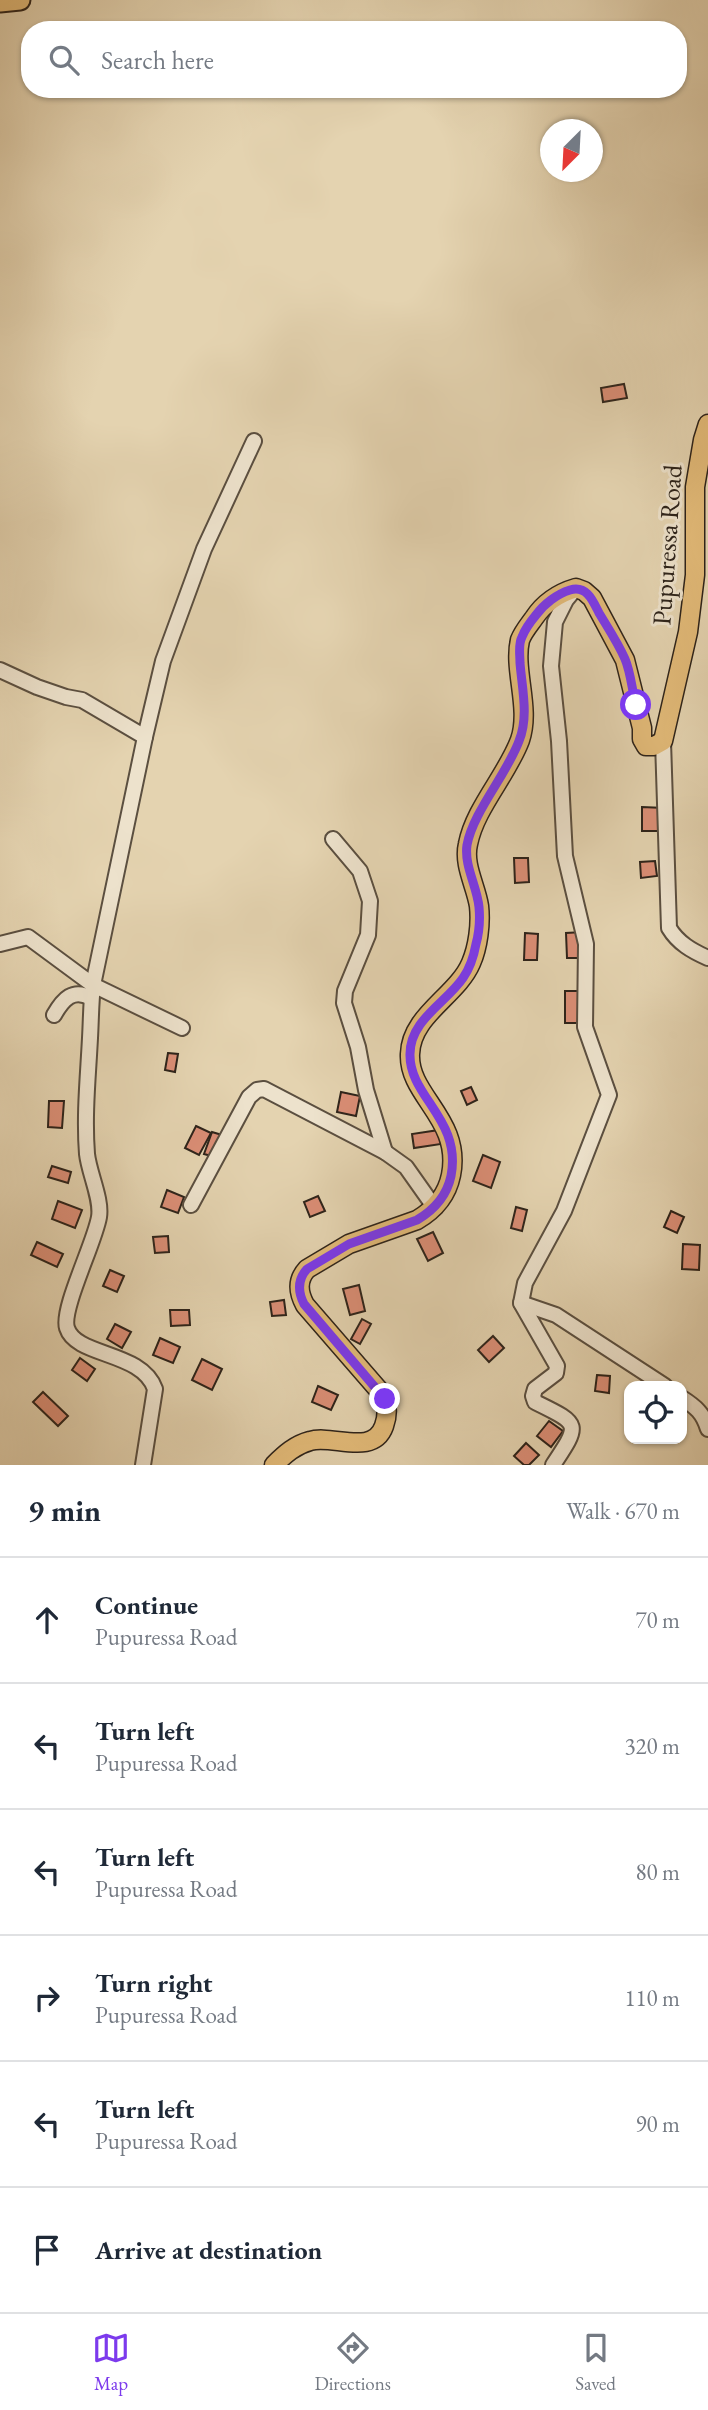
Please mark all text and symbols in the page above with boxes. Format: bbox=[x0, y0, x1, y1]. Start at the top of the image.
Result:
search box bbox=[21, 21, 687, 98]
icon: search bbox=[45, 41, 83, 79]
text: Search here bbox=[101, 43, 214, 77]
north arrow bbox=[540, 119, 603, 182]
street label: Pupuressa Road bbox=[644, 463, 690, 626]
route start bbox=[620, 689, 651, 720]
map controls bbox=[624, 1381, 687, 1444]
button: locate bbox=[624, 1381, 687, 1444]
route end bbox=[369, 1383, 400, 1414]
text: 9 min bbox=[28, 1491, 101, 1530]
text: Walk · 670 m bbox=[566, 1496, 680, 1526]
text: Continue bbox=[95, 1588, 198, 1622]
icon: ahead bbox=[28, 1601, 66, 1639]
text: 70 m bbox=[635, 1605, 680, 1635]
text: Pupuressa Road bbox=[95, 1622, 237, 1652]
text: Turn left bbox=[95, 1714, 194, 1748]
icon: left bbox=[28, 1727, 66, 1765]
text: 320 m bbox=[624, 1731, 680, 1761]
text: Pupuressa Road bbox=[95, 1748, 237, 1778]
text: Turn left bbox=[95, 1840, 194, 1874]
icon: left bbox=[28, 1853, 66, 1891]
text: 80 m bbox=[635, 1857, 680, 1887]
text: Pupuressa Road bbox=[95, 1874, 237, 1904]
text: Turn right bbox=[95, 1966, 213, 2000]
icon: right bbox=[28, 1979, 66, 2017]
text: 110 m bbox=[624, 1983, 680, 2013]
text: Pupuressa Road bbox=[95, 2000, 237, 2030]
text: Turn left bbox=[95, 2092, 194, 2126]
icon: left bbox=[28, 2105, 66, 2143]
text: 90 m bbox=[635, 2109, 680, 2139]
text: Pupuressa Road bbox=[95, 2126, 237, 2156]
icon: arrive bbox=[28, 2231, 66, 2269]
text: Arrive at destination bbox=[95, 2233, 322, 2267]
tab: Map bbox=[92, 2329, 130, 2396]
tab: Directions bbox=[314, 2329, 391, 2396]
tab: Saved bbox=[575, 2329, 616, 2396]

